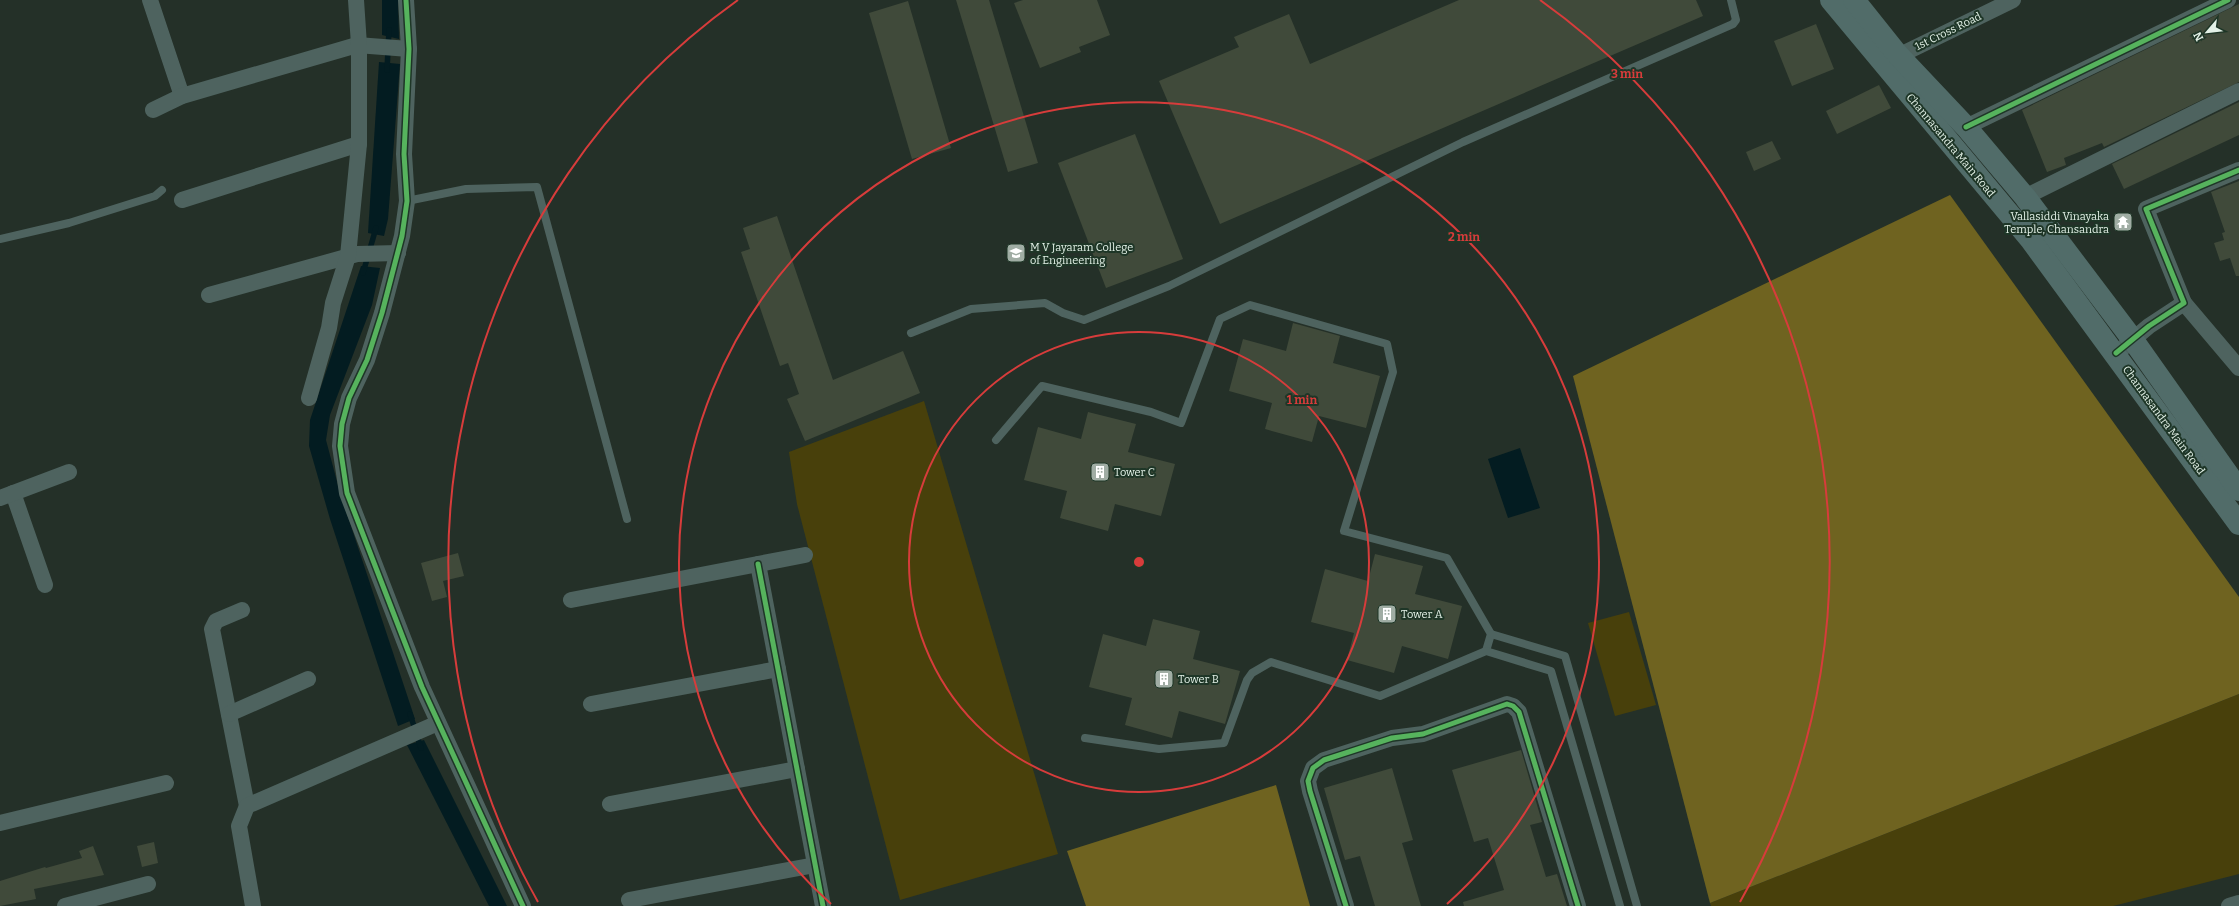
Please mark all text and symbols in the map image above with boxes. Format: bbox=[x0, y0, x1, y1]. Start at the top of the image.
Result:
street label: 1st Cross Road bbox=[1913, 10, 1984, 53]
north arrow bbox=[2187, 12, 2227, 52]
text: N bbox=[2191, 29, 2206, 43]
text: 3 min bbox=[1611, 67, 1643, 81]
street label: Channasandra Main Road bbox=[1904, 91, 1998, 200]
place label: Vallasiddi Vinayaka Temple, Chansandra bbox=[2004, 210, 2109, 236]
temple icon: Vallasiddi Vinayaka Temple, Chansandra bbox=[2112, 211, 2134, 233]
text: 2 min bbox=[1448, 230, 1480, 244]
place label: M V Jayaram College of Engineering bbox=[1030, 241, 1133, 267]
school or university icon: M V Jayaram College of Engineering bbox=[1005, 242, 1027, 264]
street label: Channasandra Main Road bbox=[2120, 363, 2208, 477]
text: 1 min bbox=[1287, 393, 1317, 407]
building icon: Tower C bbox=[1089, 461, 1111, 483]
place label: Tower C bbox=[1114, 466, 1155, 479]
centre of rings bbox=[1132, 555, 1146, 569]
building icon: Tower A bbox=[1376, 603, 1398, 625]
place label: Tower A bbox=[1401, 608, 1443, 621]
building icon: Tower B bbox=[1153, 668, 1175, 690]
place label: Tower B bbox=[1178, 673, 1219, 686]

